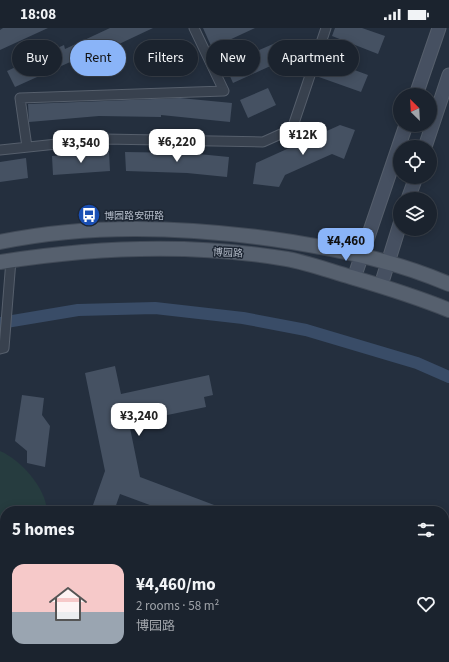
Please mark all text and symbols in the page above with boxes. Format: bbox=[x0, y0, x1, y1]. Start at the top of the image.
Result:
text: 18:08 bbox=[20, 4, 56, 25]
chip: Buy bbox=[12, 40, 62, 76]
chip: Rent bbox=[70, 40, 126, 76]
chip: Filters bbox=[134, 40, 198, 76]
chip: New bbox=[206, 40, 260, 76]
chip: Apartment bbox=[268, 40, 359, 76]
north arrow bbox=[393, 88, 437, 132]
map controls bbox=[393, 88, 437, 236]
pin: ¥12K bbox=[279, 122, 327, 156]
text: ¥12K bbox=[289, 126, 317, 144]
pin: ¥6,220 bbox=[144, 129, 210, 163]
pin: ¥3,540 bbox=[48, 130, 114, 164]
text: ¥6,220 bbox=[158, 133, 196, 151]
text: ¥3,540 bbox=[62, 134, 100, 152]
button: locate bbox=[393, 140, 437, 184]
button: layers bbox=[393, 192, 437, 236]
bus stop icon: 博园路安研路 bbox=[76, 202, 102, 228]
place label: 博园路安研路 bbox=[104, 209, 164, 223]
pin: ¥4,460 bbox=[313, 228, 379, 262]
text: ¥4,460 bbox=[327, 232, 365, 250]
street label: 博园路 bbox=[213, 245, 243, 261]
pin: ¥3,240 bbox=[106, 403, 172, 437]
text: ¥3,240 bbox=[120, 407, 158, 425]
text: 5 homes bbox=[12, 518, 74, 542]
icon: filters bbox=[415, 519, 437, 541]
text: ¥4,460/mo bbox=[136, 573, 216, 597]
icon: home bbox=[44, 580, 92, 628]
icon: heart bbox=[415, 593, 437, 615]
text: 2 rooms · 58 m² bbox=[136, 597, 219, 615]
text: 博园路 bbox=[136, 617, 175, 635]

